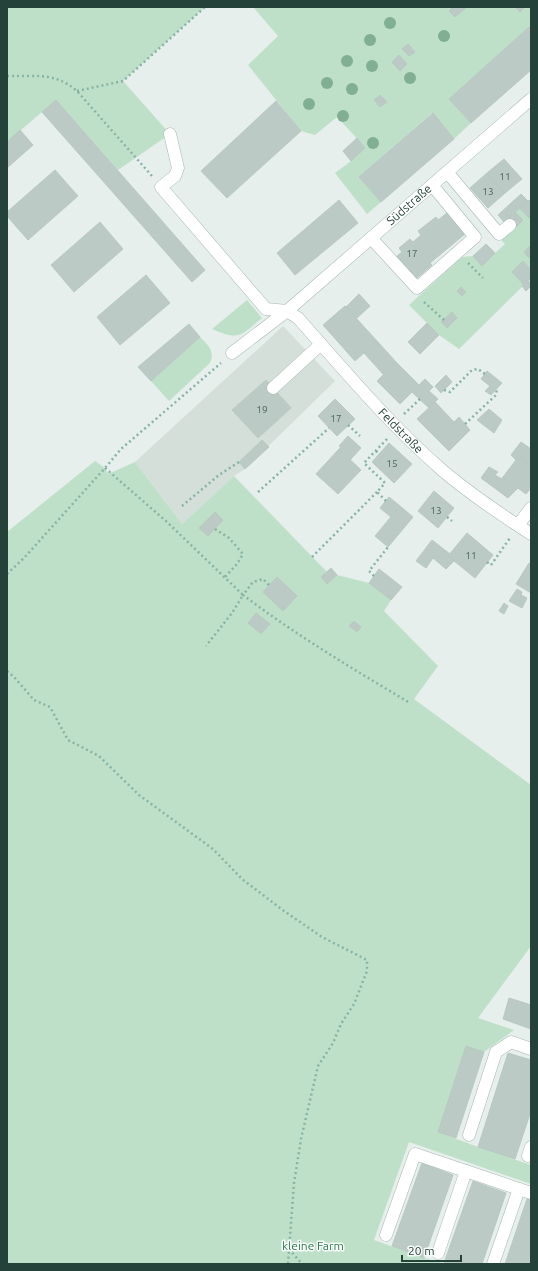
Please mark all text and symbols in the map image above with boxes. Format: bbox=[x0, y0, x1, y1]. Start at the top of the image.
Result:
house number: 11 bbox=[499, 171, 511, 182]
street label: Südstraße bbox=[384, 182, 434, 227]
house number: 13 bbox=[482, 186, 494, 197]
house number: 17 bbox=[406, 248, 418, 259]
house number: 19 bbox=[256, 404, 268, 415]
street label: Feldstraße bbox=[376, 406, 426, 456]
house number: 17 bbox=[330, 413, 342, 424]
house number: 15 bbox=[386, 458, 398, 469]
house number: 13 bbox=[430, 505, 442, 516]
house number: 11 bbox=[465, 550, 477, 561]
scale bar bbox=[402, 1237, 461, 1263]
park label: kleine Farm bbox=[282, 1239, 344, 1252]
text: 20 m bbox=[408, 1244, 435, 1257]

